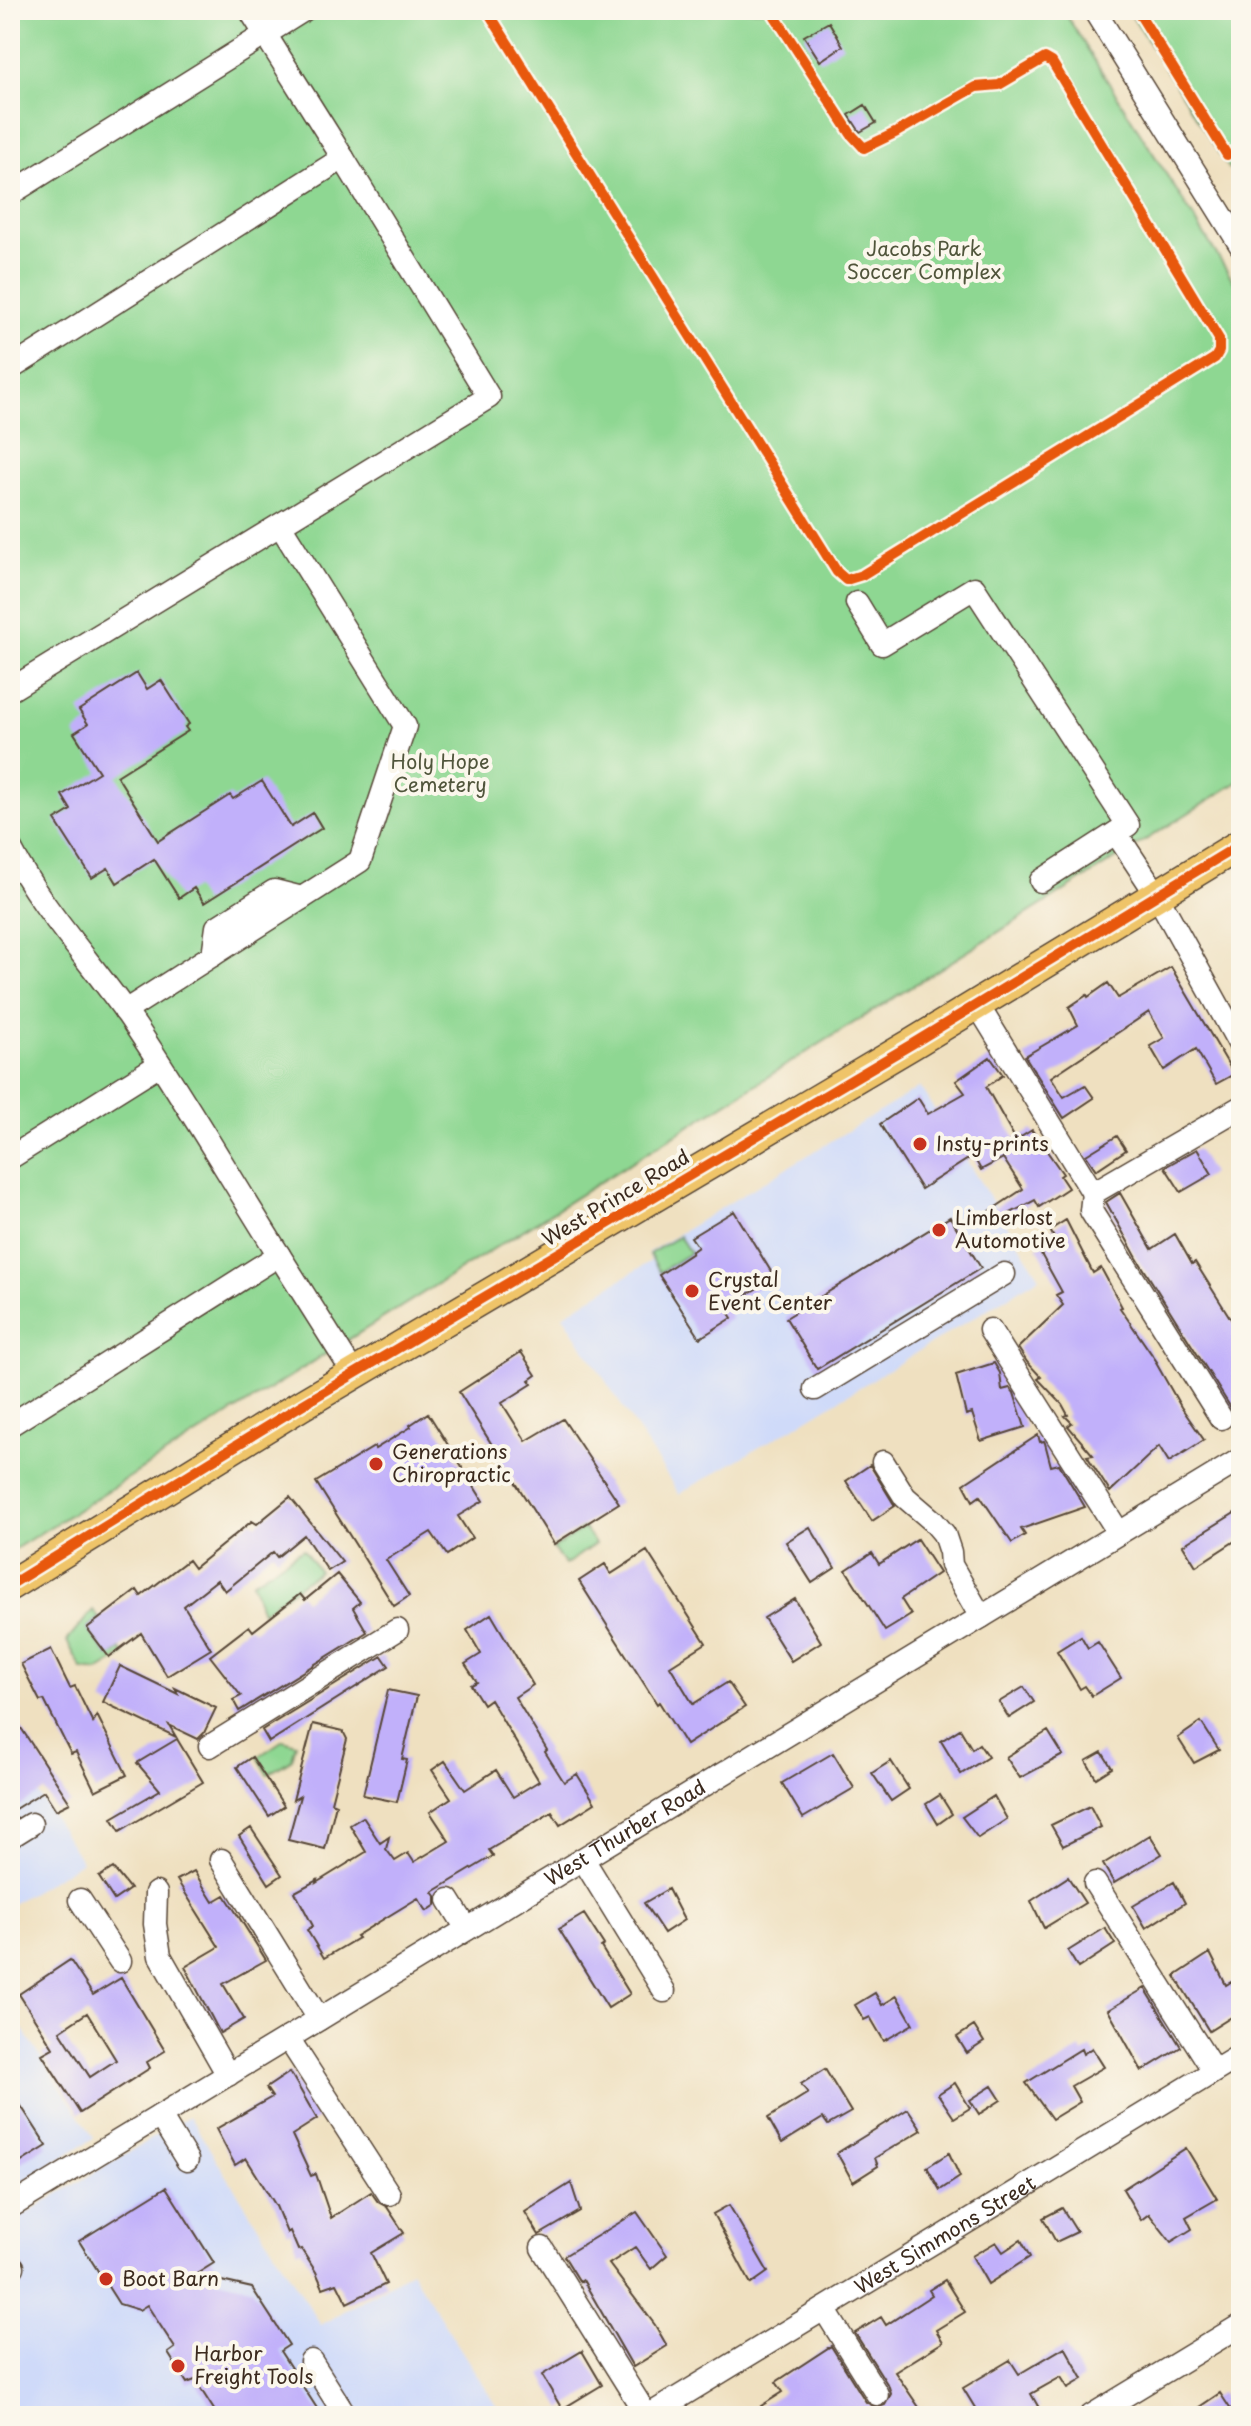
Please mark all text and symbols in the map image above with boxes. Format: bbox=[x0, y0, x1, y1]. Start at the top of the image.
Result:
park label: Jacobs Park Soccer Complex bbox=[847, 233, 1001, 286]
park label: Holy Hope Cemetery bbox=[390, 746, 490, 799]
place label: Insty-prints bbox=[936, 1128, 1049, 1158]
marker: Insty-prints bbox=[911, 1135, 929, 1153]
street label: West Prince Road bbox=[536, 1141, 695, 1253]
place label: Limberlost Automotive bbox=[955, 1202, 1066, 1255]
marker: Limberlost Automotive bbox=[930, 1221, 948, 1239]
place label: Crystal Event Center bbox=[708, 1264, 833, 1317]
marker: Crystal Event Center bbox=[683, 1282, 701, 1300]
place label: Generations Chiropractic bbox=[392, 1436, 511, 1489]
marker: Generations Chiropractic bbox=[367, 1455, 385, 1473]
street label: West Thurber Road bbox=[538, 1772, 711, 1893]
street label: West Simmons Street bbox=[848, 2167, 1041, 2301]
place label: Boot Barn bbox=[122, 2263, 219, 2293]
marker: Boot Barn bbox=[97, 2270, 115, 2288]
place label: Harbor Freight Tools bbox=[194, 2338, 313, 2391]
marker: Harbor Freight Tools bbox=[169, 2357, 187, 2375]

